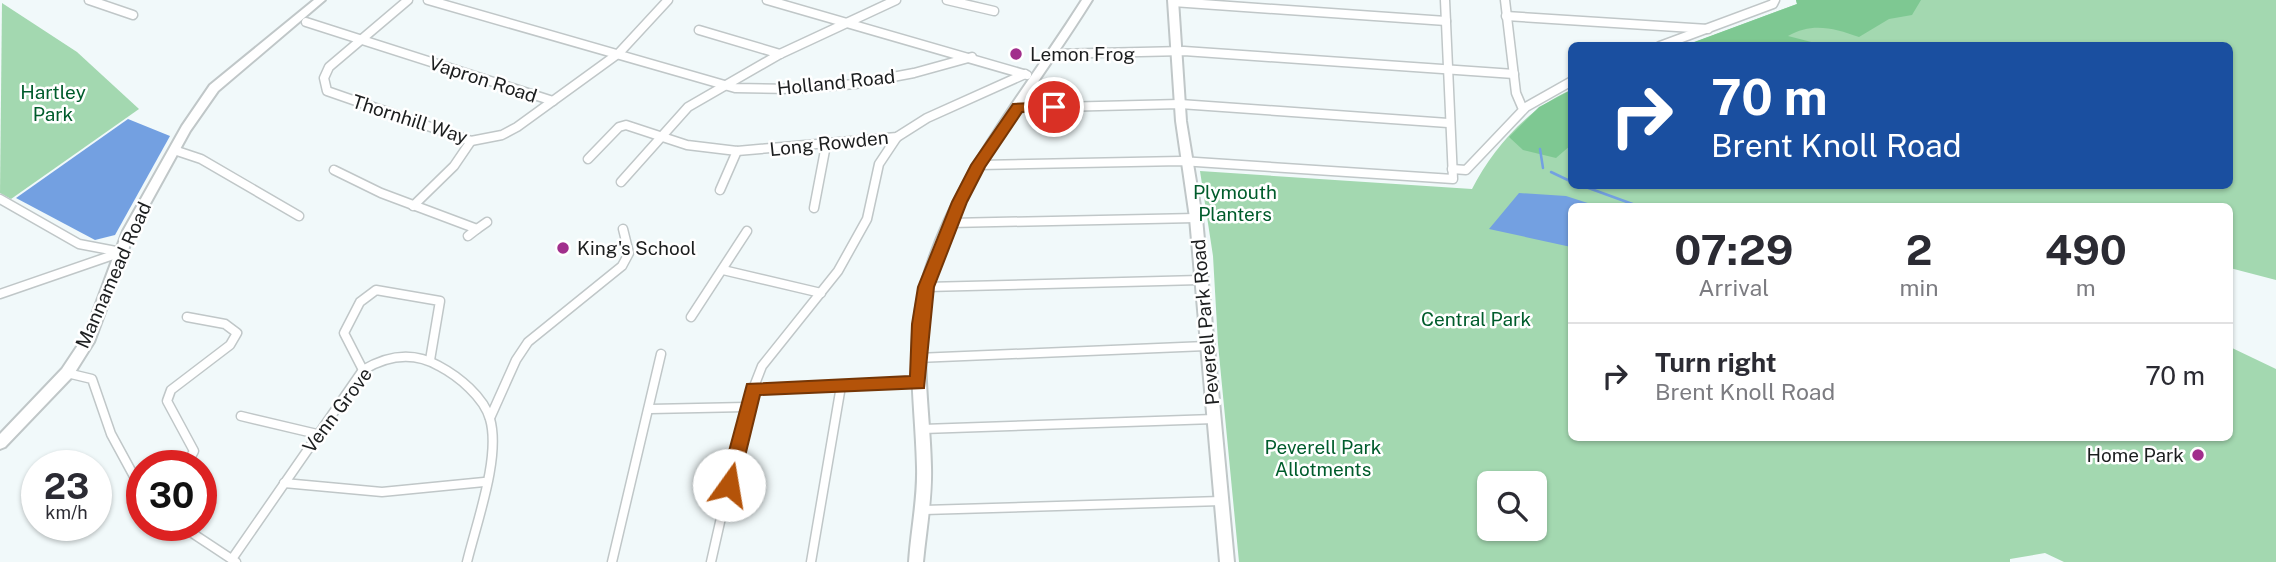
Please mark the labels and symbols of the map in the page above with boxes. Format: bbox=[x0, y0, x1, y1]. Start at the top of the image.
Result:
place label: Lemon Frog bbox=[1030, 43, 1135, 65]
marker: Lemon Frog bbox=[1008, 46, 1024, 62]
street label: Vapron Road bbox=[426, 51, 540, 107]
street label: Holland Road bbox=[776, 65, 896, 99]
pin bbox=[1024, 77, 1084, 137]
park label: Hartley Park bbox=[20, 81, 86, 125]
street label: Thornhill Way bbox=[349, 90, 471, 148]
street label: Long Rowden bbox=[768, 126, 890, 160]
park label: Plymouth Planters bbox=[1193, 181, 1277, 225]
street label: Mannamead Road bbox=[71, 198, 155, 352]
place label: King's School bbox=[577, 237, 696, 259]
street label: Peverell Park Road bbox=[1187, 238, 1223, 406]
marker: King's School bbox=[555, 240, 571, 256]
park label: Central Park bbox=[1421, 308, 1531, 330]
street label: Venn Grove bbox=[298, 363, 376, 457]
park label: Peverell Park Allotments bbox=[1264, 436, 1382, 480]
place label: Home Park bbox=[2087, 444, 2184, 466]
marker: Home Park bbox=[2190, 447, 2206, 463]
position arrow bbox=[692, 448, 766, 522]
speed limit sign: 30 bbox=[126, 450, 217, 541]

